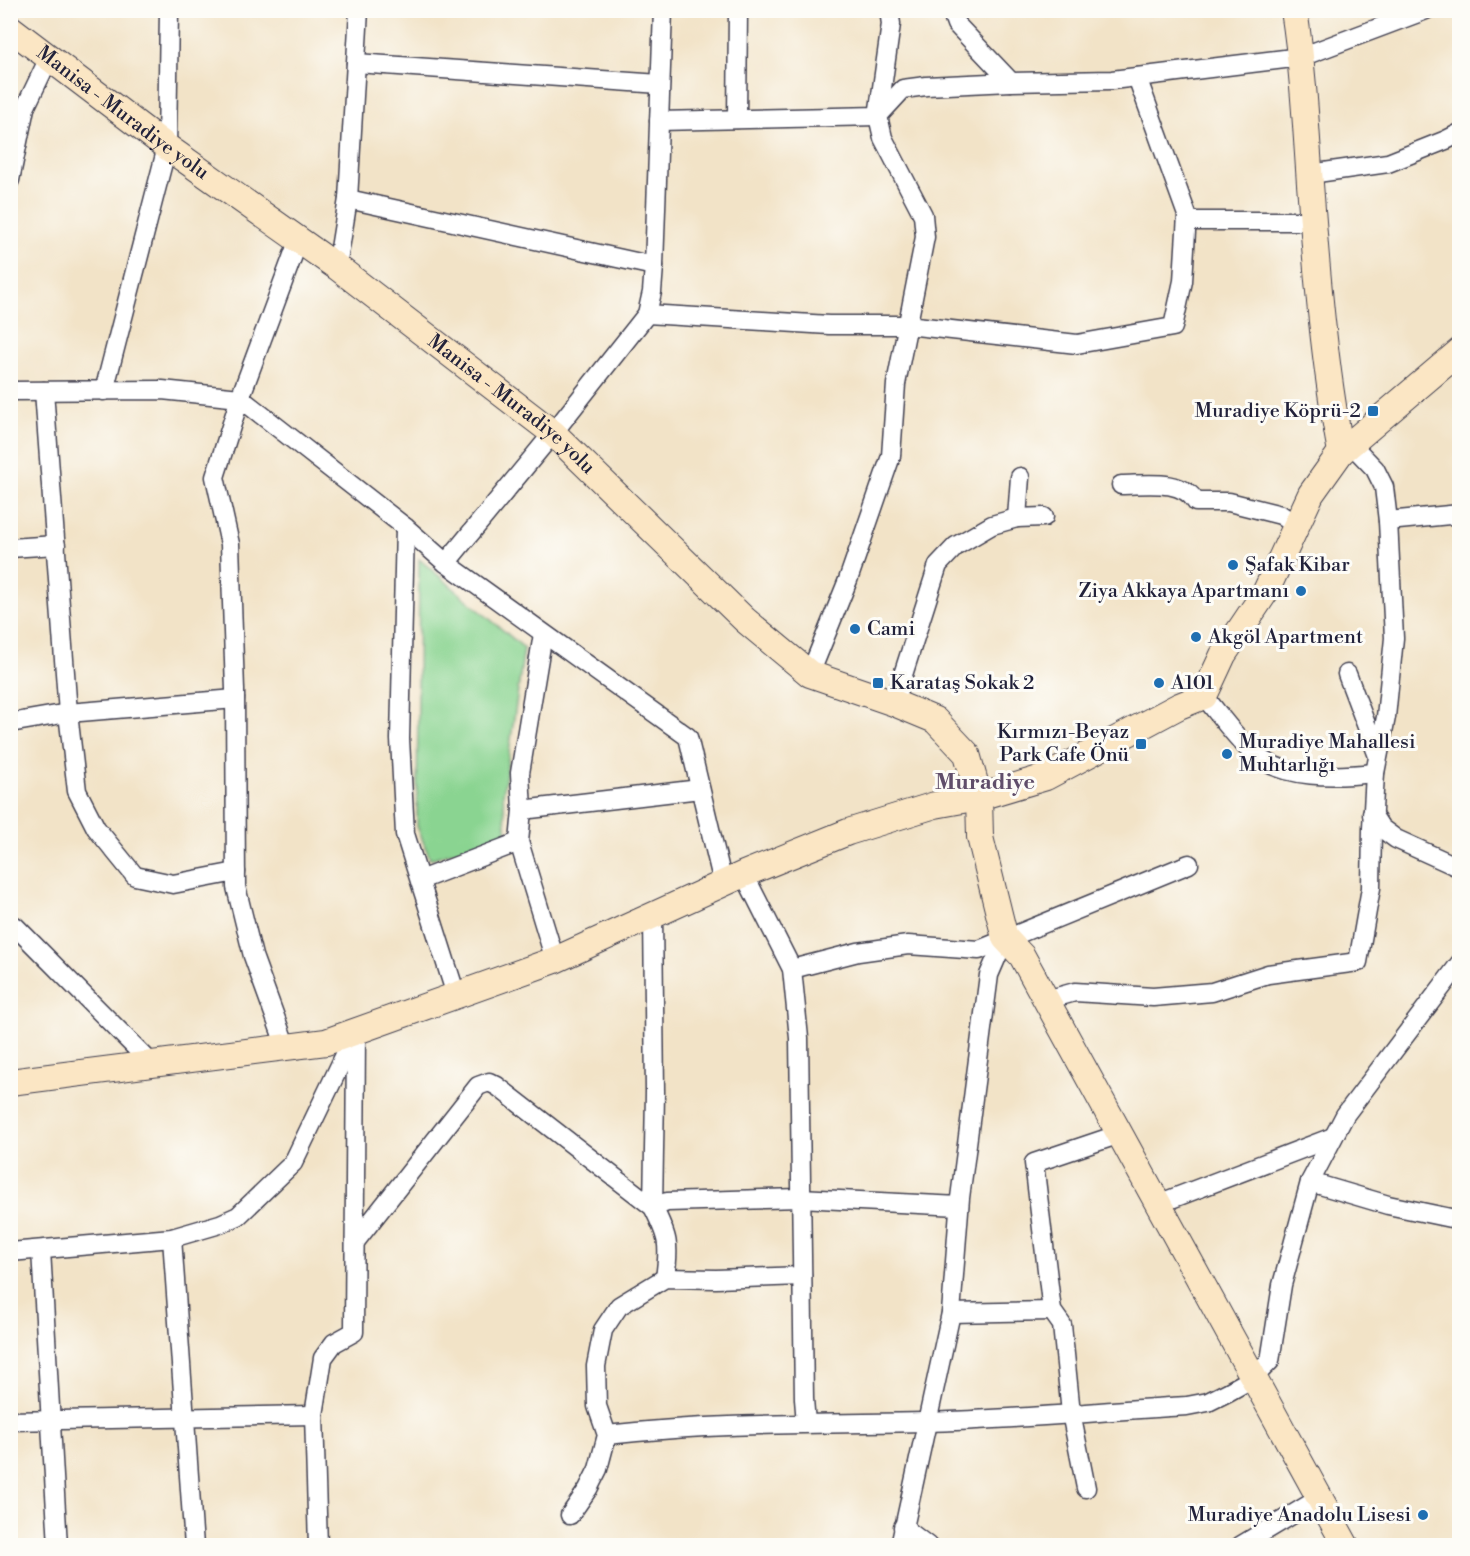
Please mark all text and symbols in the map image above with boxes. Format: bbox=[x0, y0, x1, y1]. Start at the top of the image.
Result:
street label: Manisa - Muradiye yolu bbox=[32, 40, 214, 185]
street label: Manisa - Muradiye yolu bbox=[423, 329, 601, 480]
place label: Muradiye Köprü-2 bbox=[1195, 399, 1361, 424]
marker: Muradiye Köprü-2 bbox=[1366, 404, 1380, 418]
place label: Şafak Kibar bbox=[1245, 553, 1350, 578]
marker: Şafak Kibar bbox=[1226, 558, 1240, 572]
place label: Ziya Akkaya Apartmanı bbox=[1079, 579, 1289, 604]
marker: Ziya Akkaya Apartmanı bbox=[1294, 584, 1308, 598]
place label: Cami bbox=[867, 617, 915, 642]
marker: Cami bbox=[848, 622, 862, 636]
place label: Akgöl Apartment bbox=[1207, 625, 1363, 650]
marker: Akgöl Apartment bbox=[1189, 630, 1203, 644]
place label: Karataş Sokak 2 bbox=[890, 671, 1034, 696]
place label: A101 bbox=[1170, 671, 1214, 696]
marker: Karataş Sokak 2 bbox=[871, 676, 885, 690]
marker: A101 bbox=[1152, 676, 1166, 690]
place label: Kırmızı-Beyaz Park Cafe Önü bbox=[997, 720, 1130, 768]
place label: Muradiye Mahallesi Muhtarlığı bbox=[1239, 730, 1416, 778]
marker: Kırmızı-Beyaz Park Cafe Önü bbox=[1134, 737, 1148, 751]
marker: Muradiye Mahallesi Muhtarlığı bbox=[1220, 747, 1234, 761]
district label: Muradiye bbox=[935, 769, 1035, 796]
place label: Muradiye Anadolu Lisesi bbox=[1188, 1503, 1411, 1528]
marker: Muradiye Anadolu Lisesi bbox=[1416, 1508, 1430, 1522]

